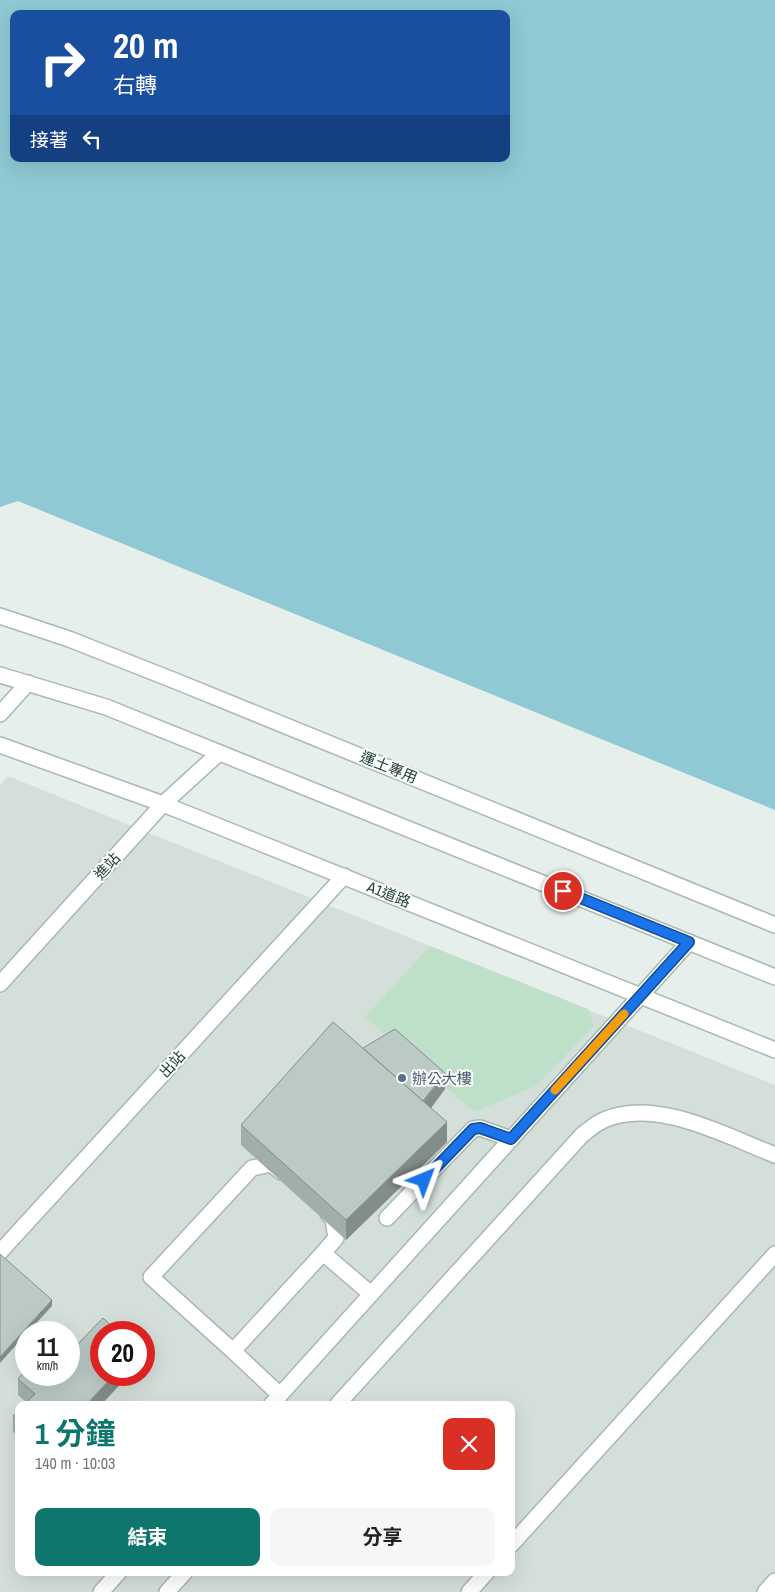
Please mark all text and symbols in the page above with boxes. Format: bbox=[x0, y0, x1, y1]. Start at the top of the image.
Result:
text: 20 m bbox=[113, 22, 178, 69]
icon: right bbox=[30, 30, 95, 95]
text: 右轉 bbox=[113, 70, 157, 100]
icon: left bbox=[78, 125, 106, 153]
text: 接著 bbox=[30, 127, 68, 153]
street label: 運土專用 bbox=[357, 746, 421, 788]
street label: 進站 bbox=[89, 848, 125, 884]
pin bbox=[542, 870, 584, 912]
street label: A1道路 bbox=[363, 875, 414, 912]
icon: arrive bbox=[549, 877, 577, 905]
street label: 出站 bbox=[154, 1046, 190, 1082]
place label: 辦公大樓 bbox=[412, 1068, 472, 1089]
marker: 辦公大樓 bbox=[396, 1072, 408, 1084]
position arrow bbox=[397, 1153, 449, 1205]
speed limit sign: 20 bbox=[90, 1321, 155, 1386]
text: 11 bbox=[37, 1330, 58, 1364]
text: km/h bbox=[37, 1358, 58, 1374]
text: 1 分鐘 bbox=[35, 1413, 116, 1453]
button: close bbox=[443, 1418, 495, 1470]
text: 140 m · 10:03 bbox=[35, 1452, 115, 1474]
button: 結束 bbox=[35, 1508, 260, 1566]
button: 分享 bbox=[270, 1508, 495, 1566]

